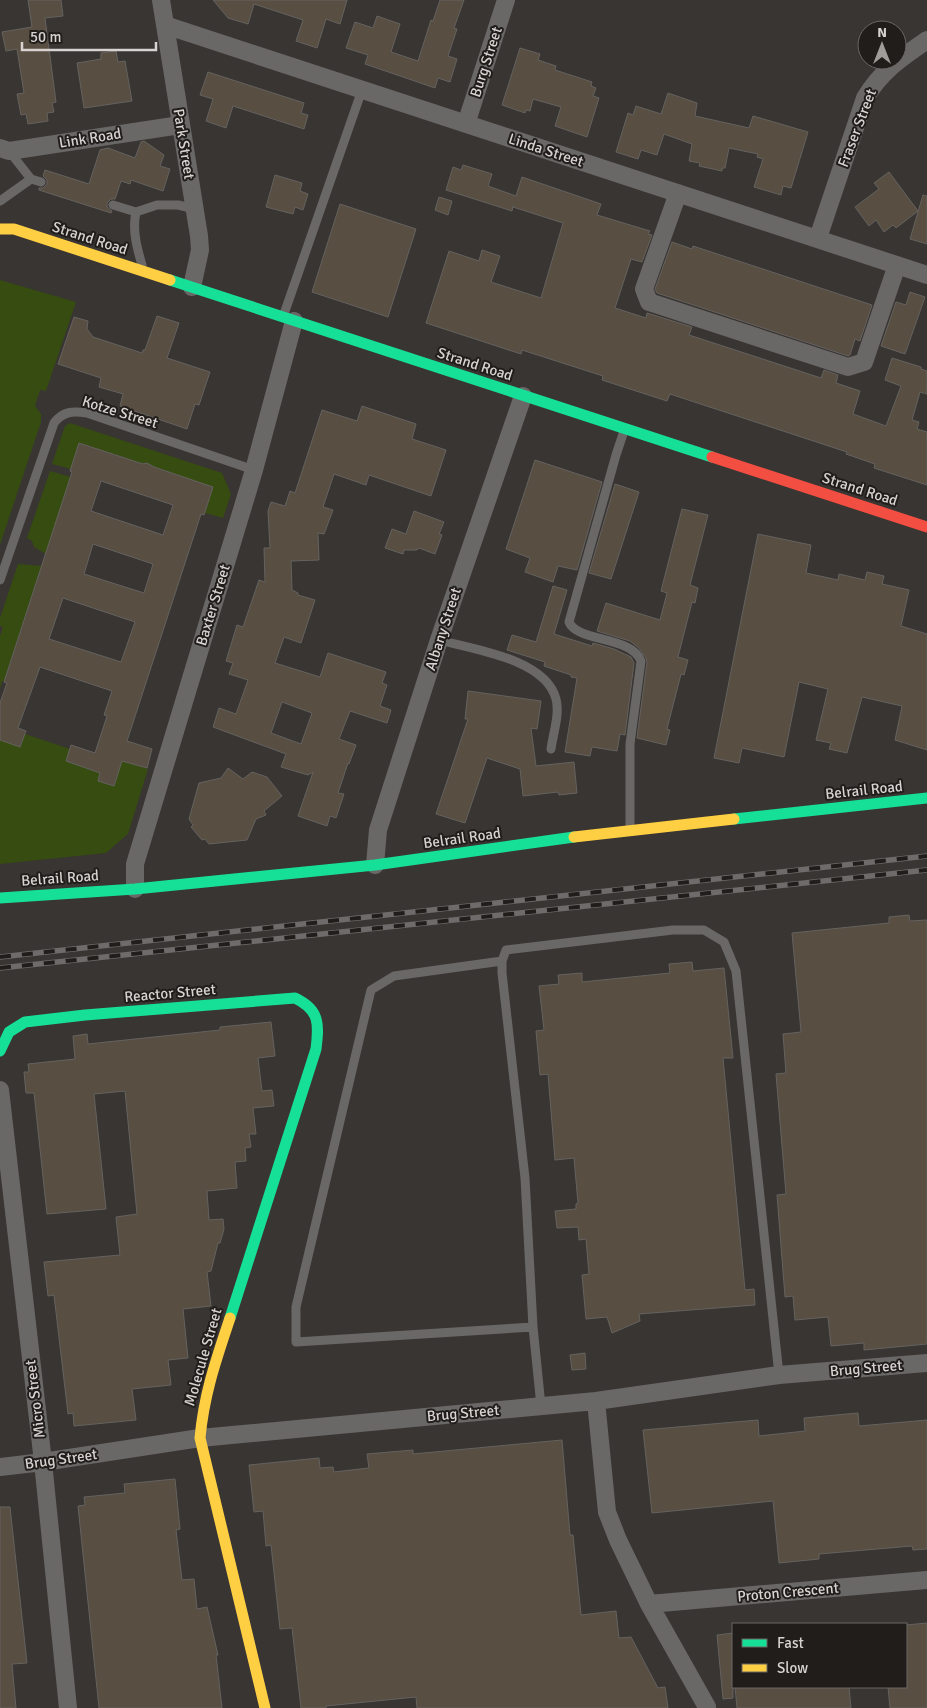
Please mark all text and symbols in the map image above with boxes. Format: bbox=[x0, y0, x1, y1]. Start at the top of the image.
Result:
scale bar bbox=[22, 20, 156, 52]
north arrow bbox=[857, 20, 907, 70]
text: N bbox=[877, 24, 887, 41]
street label: Burg Street bbox=[466, 25, 506, 99]
text: 50 m bbox=[30, 28, 61, 46]
street label: Fraser Street bbox=[834, 86, 880, 170]
street label: Park Street bbox=[170, 107, 198, 181]
street label: Link Road bbox=[58, 124, 122, 152]
street label: Linda Street bbox=[506, 129, 586, 171]
street label: Strand Road bbox=[50, 217, 130, 259]
street label: Strand Road bbox=[435, 343, 515, 385]
street label: Kotze Street bbox=[80, 392, 160, 432]
street label: Strand Road bbox=[820, 468, 900, 510]
street label: Baxter Street bbox=[192, 562, 234, 648]
street label: Albany Street bbox=[421, 585, 465, 673]
street label: Belrail Road bbox=[824, 777, 904, 803]
street label: Belrail Road bbox=[422, 824, 502, 852]
street label: Belrail Road bbox=[21, 866, 100, 890]
street label: Reactor Street bbox=[124, 980, 216, 1006]
street label: Molecule Street bbox=[180, 1306, 226, 1408]
street label: Brug Street bbox=[829, 1356, 903, 1380]
street label: Micro Street bbox=[21, 1359, 49, 1439]
street label: Brug Street bbox=[426, 1401, 500, 1425]
street label: Brug Street bbox=[24, 1445, 98, 1473]
street label: Proton Crescent bbox=[736, 1579, 840, 1605]
legend bbox=[732, 1623, 907, 1688]
text: Fast bbox=[777, 1634, 804, 1652]
text: Slow bbox=[777, 1659, 808, 1677]

